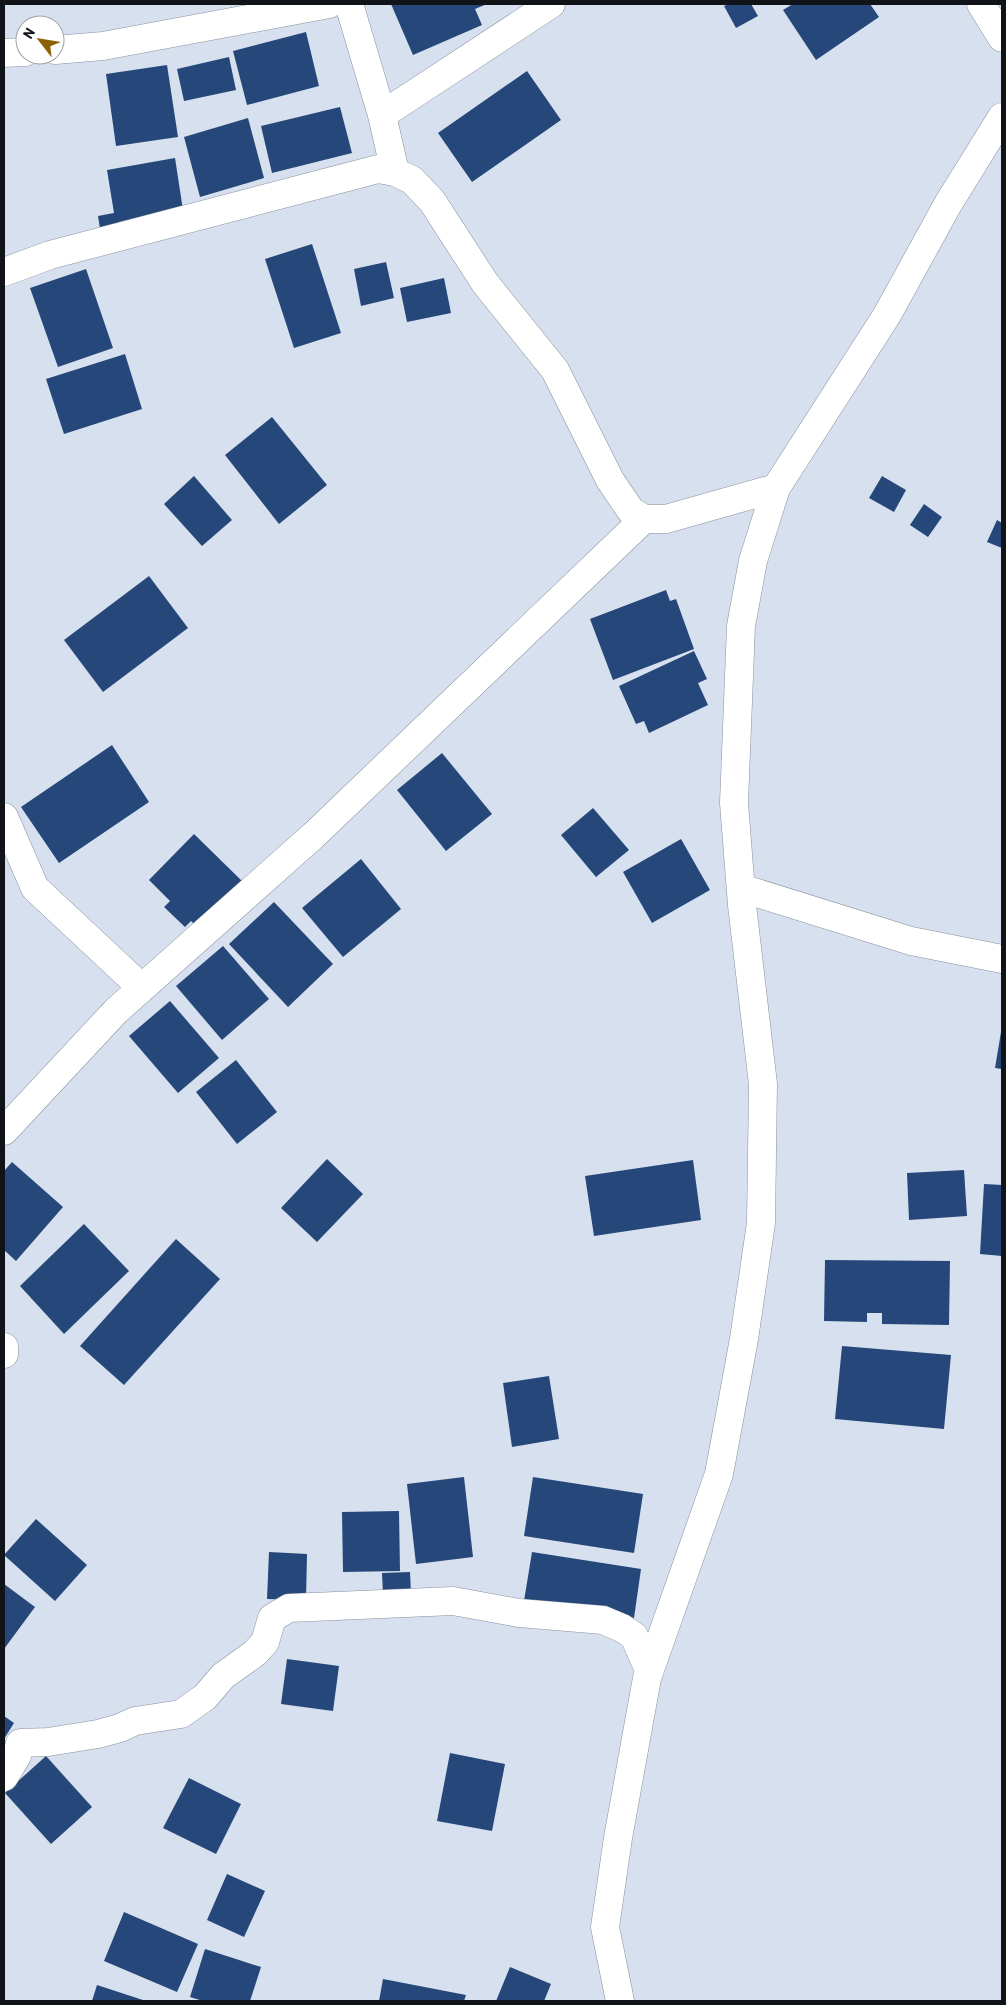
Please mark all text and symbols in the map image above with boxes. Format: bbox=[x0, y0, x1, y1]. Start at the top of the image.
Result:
north arrow bbox=[15, 15, 65, 65]
text: N bbox=[19, 25, 38, 41]

